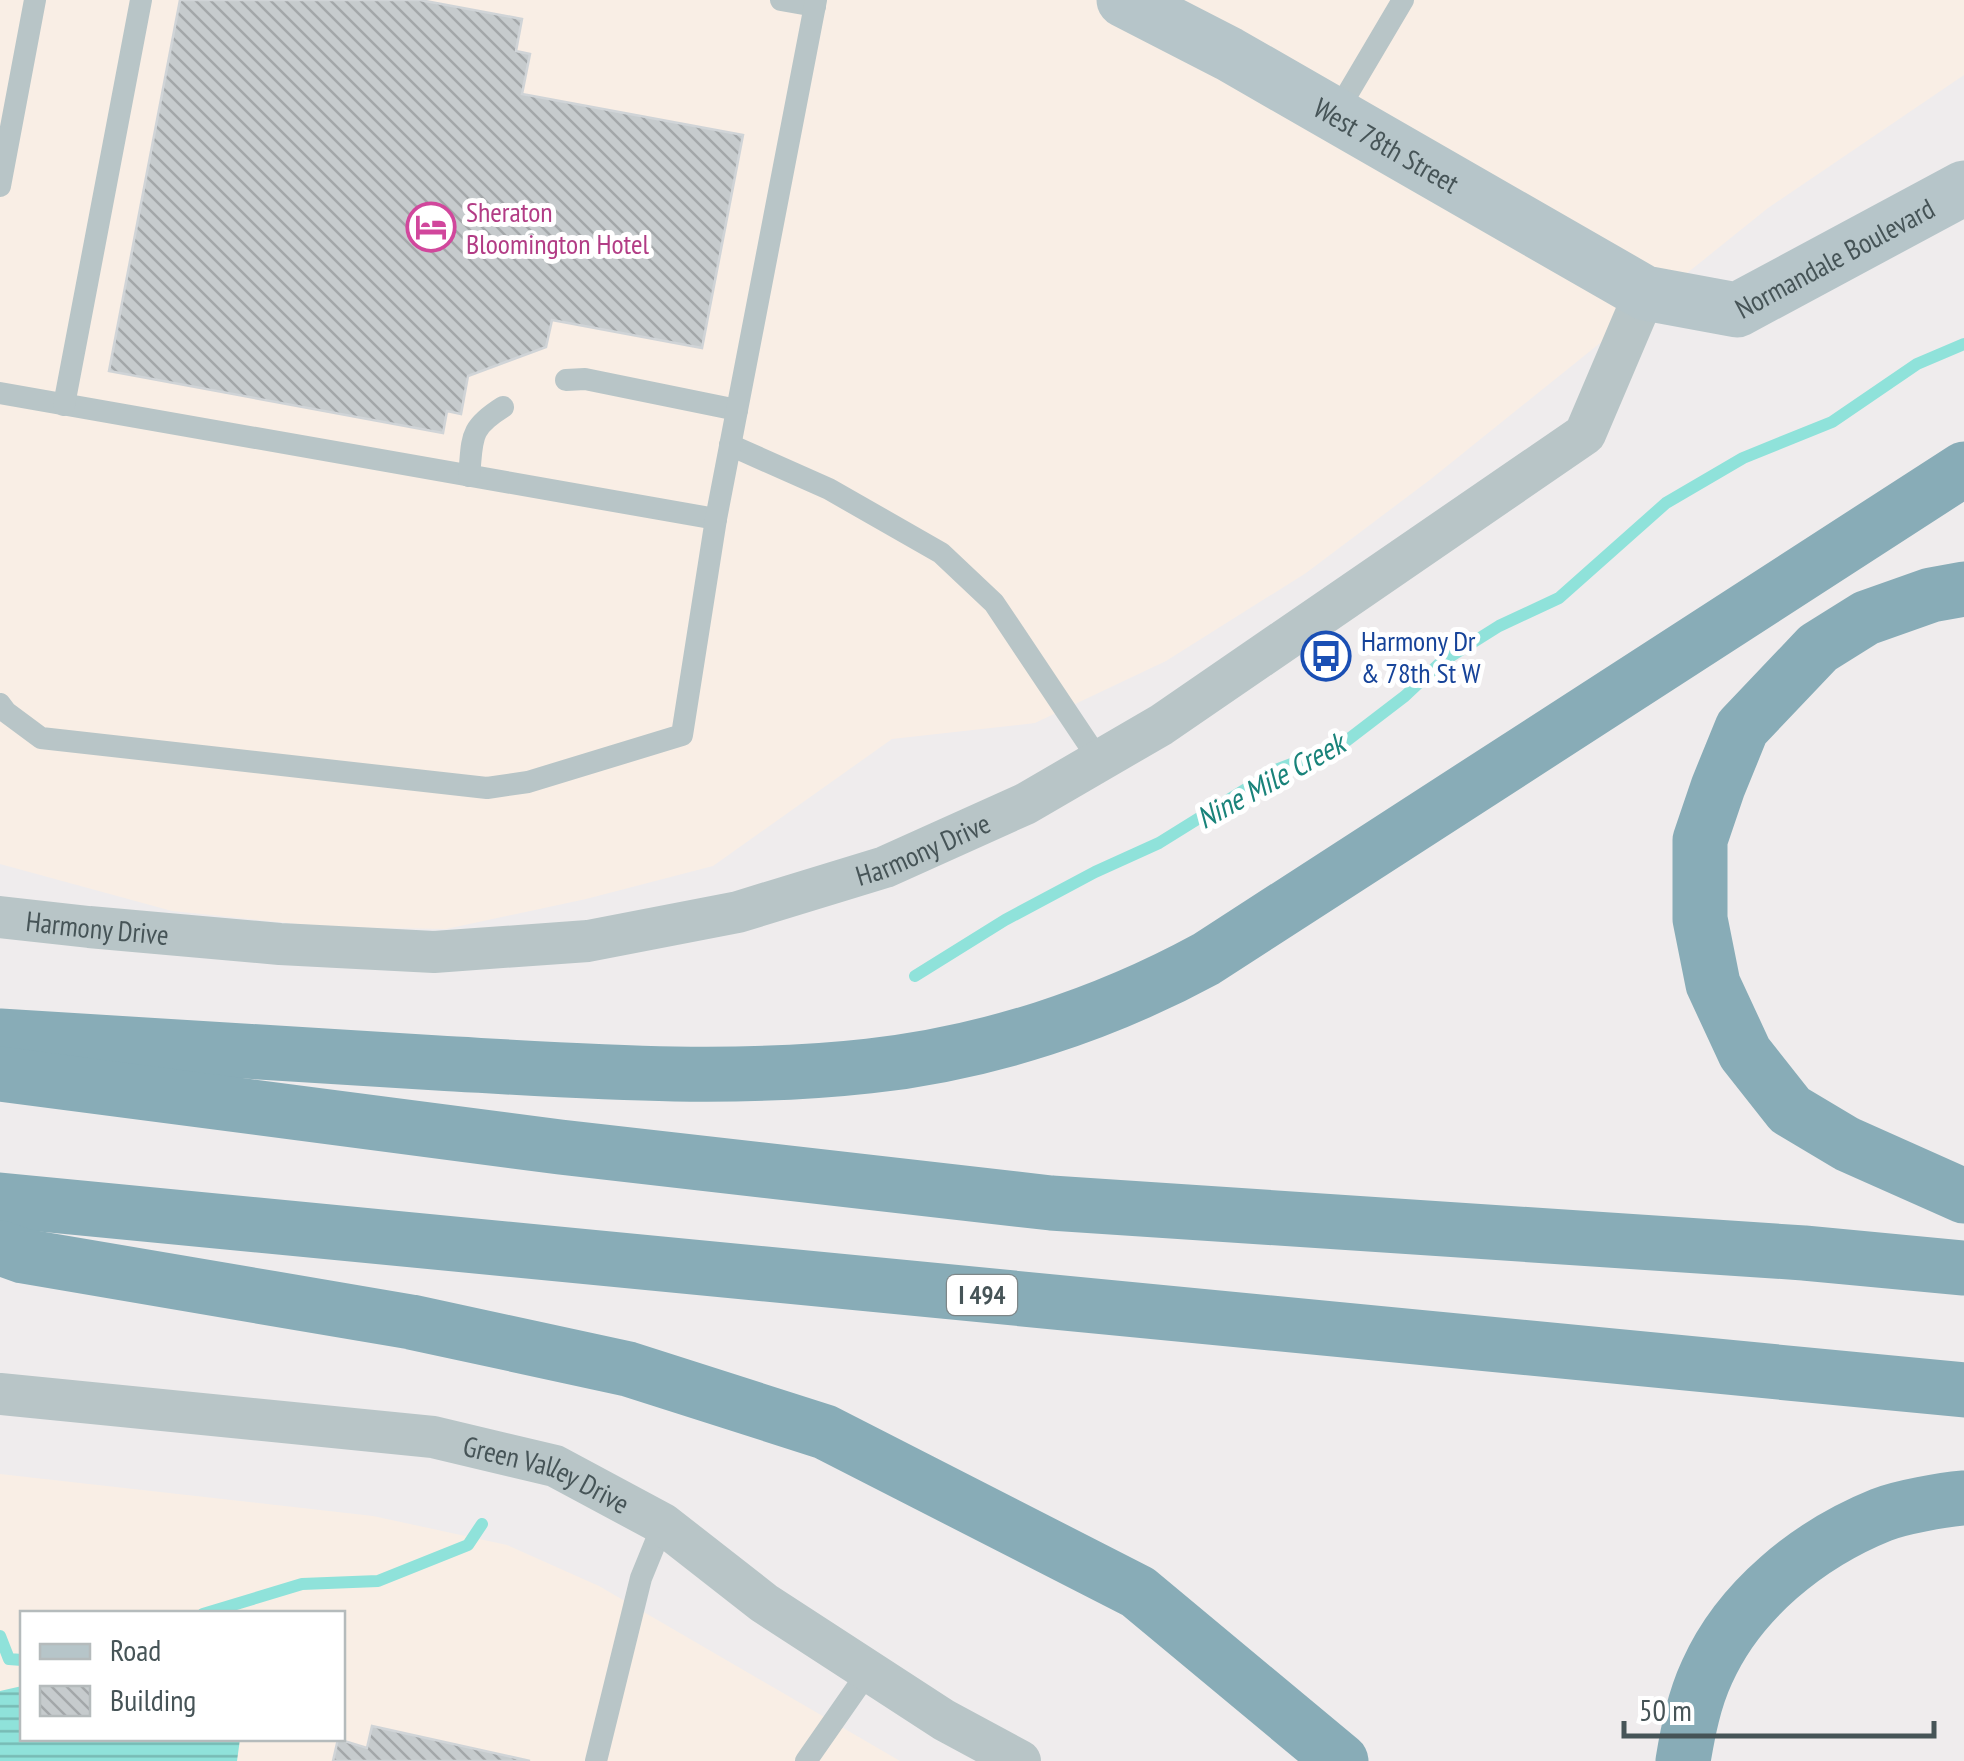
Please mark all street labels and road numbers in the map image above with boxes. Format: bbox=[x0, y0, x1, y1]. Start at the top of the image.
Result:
street label: West 78th Street bbox=[1307, 88, 1466, 201]
street label: Normandale Boulevard bbox=[1728, 189, 1941, 326]
street label: Harmony Drive bbox=[851, 804, 996, 893]
street label: Harmony Drive bbox=[24, 902, 170, 953]
road number: I 494 bbox=[947, 1275, 1017, 1315]
street label: Green Valley Drive bbox=[460, 1426, 636, 1521]

